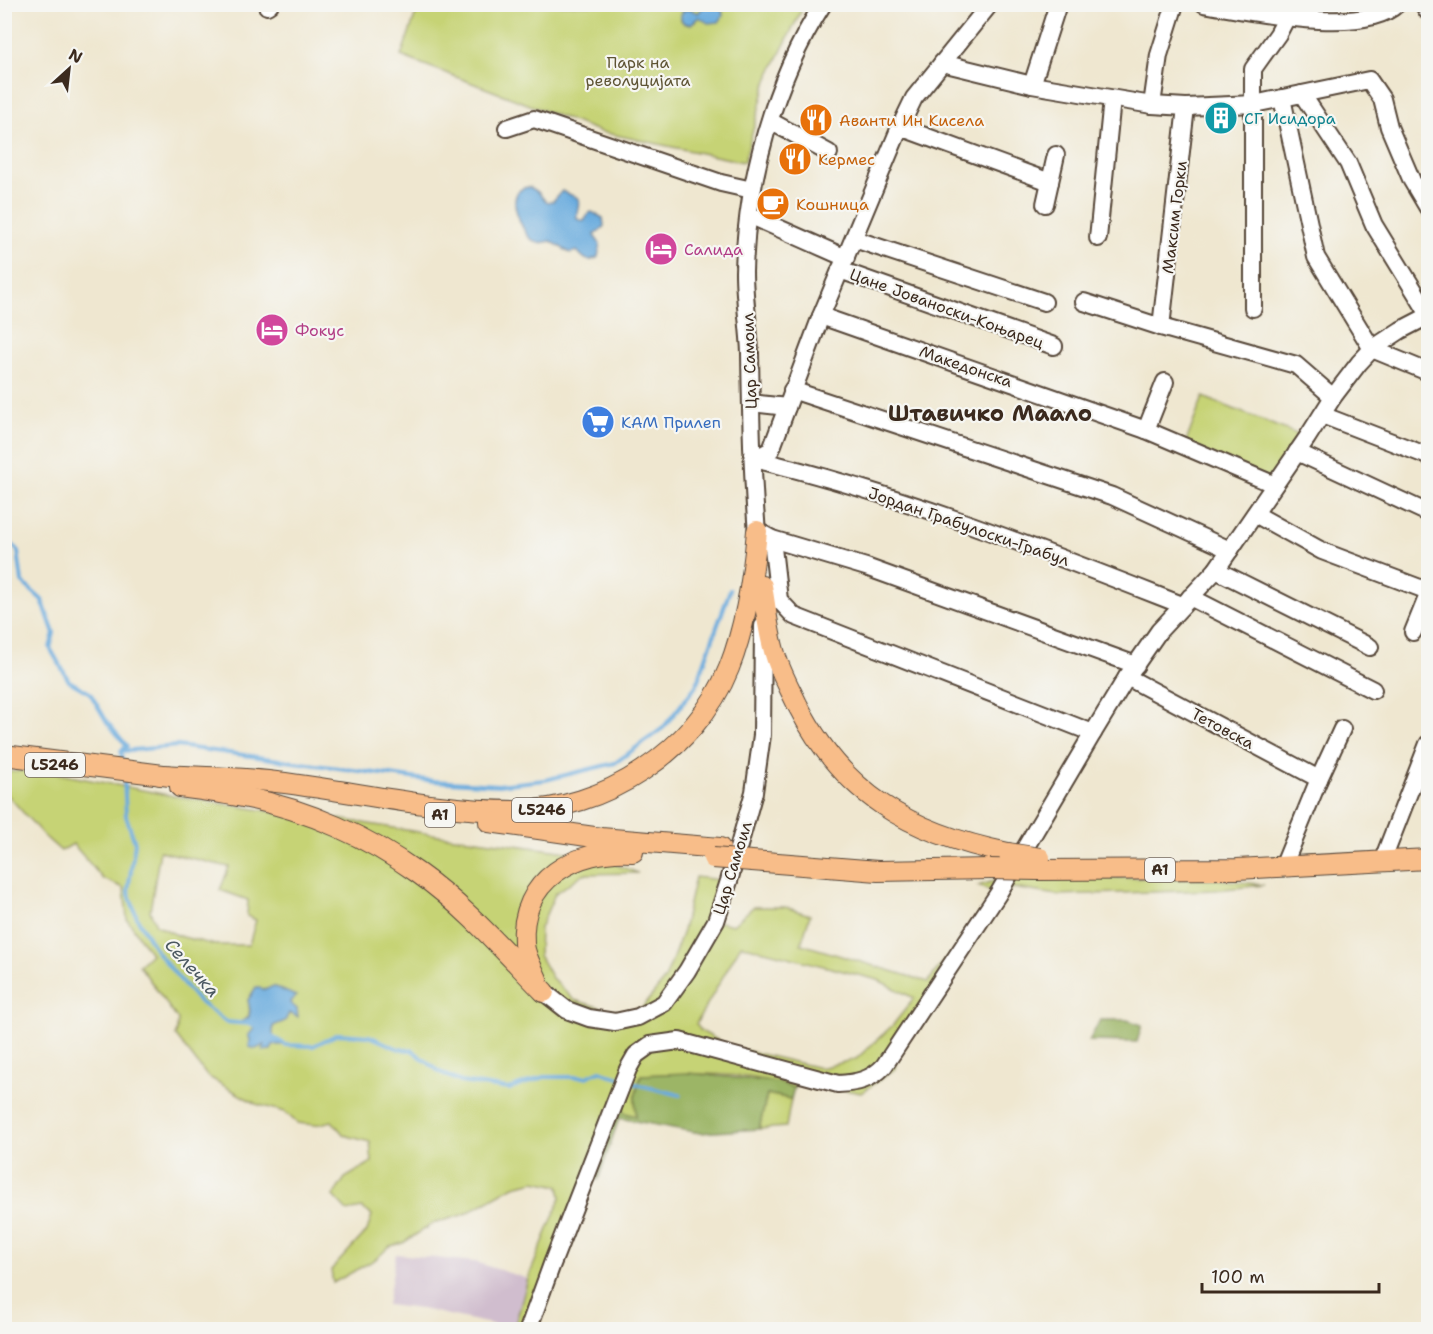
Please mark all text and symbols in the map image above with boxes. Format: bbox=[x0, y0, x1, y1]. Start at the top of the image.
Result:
north arrow bbox=[39, 39, 99, 99]
text: N bbox=[65, 44, 86, 68]
park label: Парк на револуцијата bbox=[586, 52, 690, 91]
building icon: СГ Исидора bbox=[1203, 100, 1239, 136]
restaurant icon: Аванти Ин Кисела bbox=[798, 102, 834, 138]
place label: СГ Исидора bbox=[1244, 108, 1336, 129]
place label: Аванти Ин Кисела bbox=[839, 110, 984, 131]
restaurant icon: Кермес bbox=[777, 141, 813, 177]
place label: Кермес bbox=[818, 149, 875, 170]
street label: Максим Горки bbox=[1157, 159, 1192, 275]
cafe icon: Кошница bbox=[755, 186, 791, 222]
place label: Кошница bbox=[796, 194, 869, 215]
hotel icon: Салида bbox=[643, 231, 679, 267]
place label: Салида bbox=[684, 239, 743, 260]
street label: Цане Јованоски-Коњарец bbox=[847, 264, 1047, 353]
hotel icon: Фокус bbox=[254, 312, 290, 348]
street label: Цар Самоил bbox=[737, 312, 762, 410]
place label: Фокус bbox=[295, 320, 344, 341]
street label: Македонска bbox=[917, 341, 1015, 392]
district label: Штавичко Маало bbox=[888, 399, 1092, 428]
supermarket icon: КАМ Прилеп bbox=[580, 404, 616, 440]
place label: КАМ Прилеп bbox=[621, 412, 721, 433]
street label: Јордан Грабулоски-Грабул bbox=[866, 482, 1072, 571]
street label: Тетовска bbox=[1188, 703, 1258, 754]
road number: L5246 bbox=[25, 753, 85, 777]
road number: L5246 bbox=[512, 798, 572, 822]
road number: A1 bbox=[425, 803, 455, 827]
street label: Цар Самоил bbox=[708, 819, 757, 917]
road number: A1 bbox=[1145, 858, 1175, 882]
water label: Селечка bbox=[159, 934, 225, 1002]
scale bar bbox=[1202, 1256, 1379, 1294]
text: 100 m bbox=[1211, 1265, 1265, 1289]

